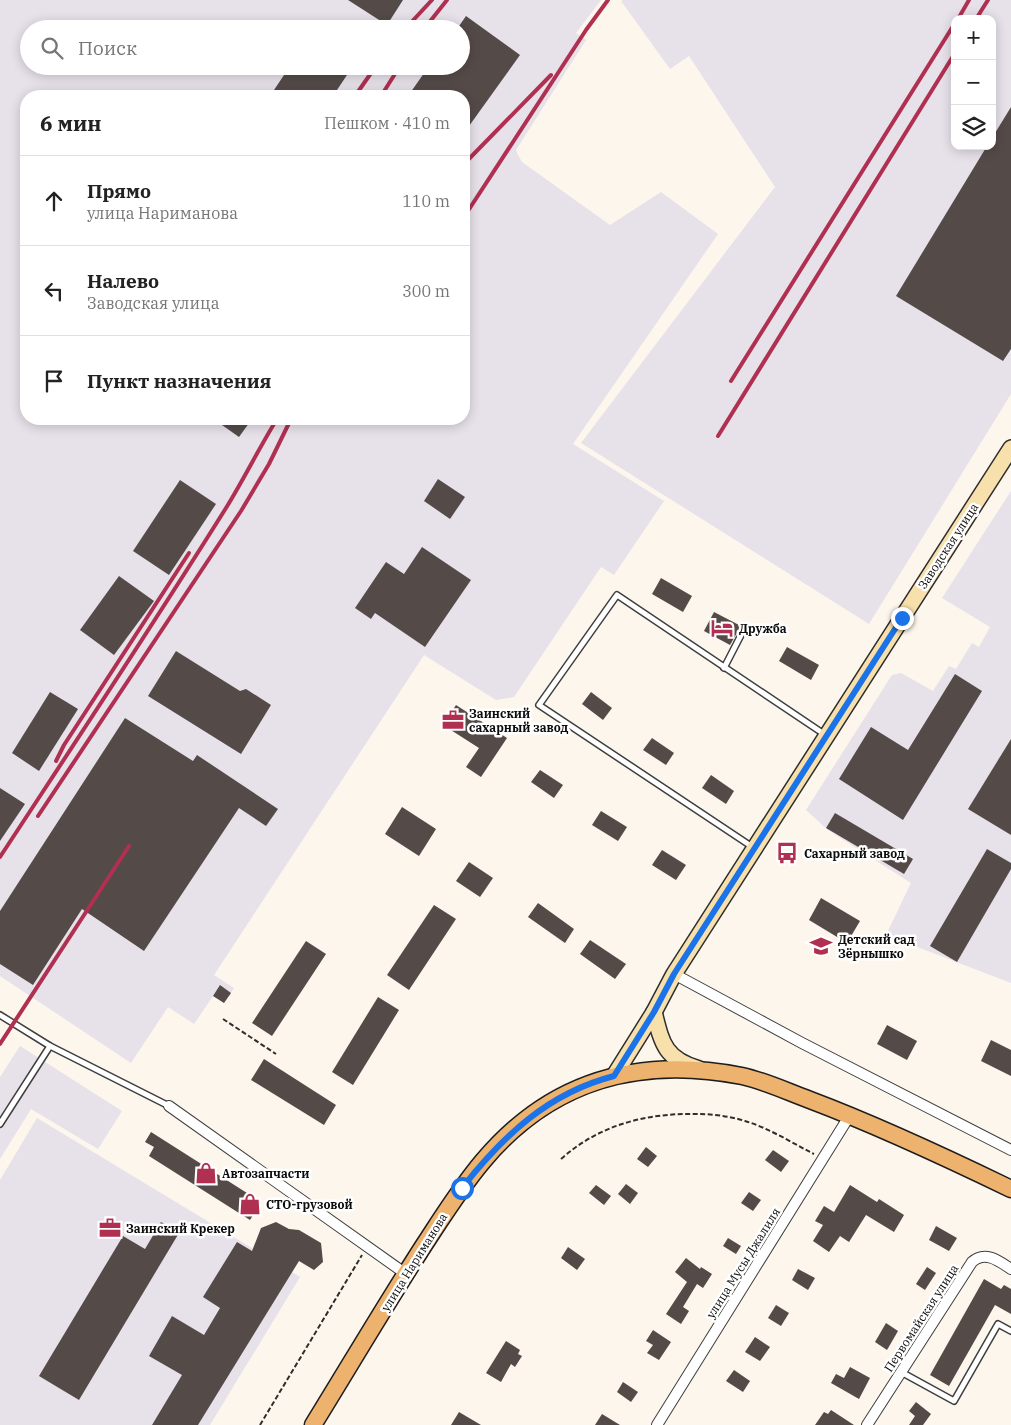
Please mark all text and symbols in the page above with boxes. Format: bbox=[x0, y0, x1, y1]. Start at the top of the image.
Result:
map controls bbox=[951, 15, 996, 150]
button: + bbox=[951, 15, 996, 60]
search box bbox=[20, 20, 470, 75]
icon: search bbox=[38, 34, 66, 62]
text: Поиск bbox=[78, 36, 137, 60]
button: − bbox=[951, 60, 996, 105]
button: layers bbox=[951, 105, 996, 150]
text: 6 мин bbox=[40, 109, 102, 137]
text: Пешком · 410 m bbox=[324, 113, 450, 133]
text: Прямо bbox=[87, 179, 151, 203]
icon: ahead bbox=[40, 187, 68, 215]
text: 110 m bbox=[402, 191, 450, 211]
text: улица Нариманова bbox=[87, 203, 238, 223]
text: Налево bbox=[87, 269, 159, 293]
icon: left bbox=[40, 277, 68, 305]
text: 300 m bbox=[402, 281, 450, 301]
text: Заводская улица bbox=[87, 293, 219, 313]
icon: arrive bbox=[40, 367, 68, 395]
text: Пункт назначения bbox=[87, 369, 271, 393]
street label: Заводская улица bbox=[915, 500, 982, 592]
route end bbox=[891, 607, 914, 630]
hotel icon: Дружба bbox=[709, 615, 735, 641]
place label: Дружба bbox=[739, 621, 787, 636]
place label: Заинский сахарный завод bbox=[469, 706, 568, 735]
office icon: Заинский сахарный завод bbox=[440, 707, 466, 733]
bus stop icon: Сахарный завод bbox=[774, 840, 800, 866]
place label: Сахарный завод bbox=[804, 846, 905, 861]
place label: Детский сад Зёрнышко bbox=[838, 932, 915, 961]
school or university icon: Детский сад Зёрнышко bbox=[808, 933, 834, 959]
shop icon: Автозапчасти bbox=[193, 1160, 219, 1186]
place label: Автозапчасти bbox=[222, 1166, 310, 1181]
route start bbox=[451, 1177, 474, 1200]
shop icon: СТО-грузовой bbox=[237, 1191, 263, 1217]
place label: СТО-грузовой bbox=[266, 1197, 353, 1212]
street label: улица Мусы Джалиля bbox=[703, 1205, 783, 1321]
street label: улица Нариманова bbox=[378, 1210, 451, 1314]
office icon: Заинский Крекер bbox=[97, 1215, 123, 1241]
place label: Заинский Крекер bbox=[126, 1221, 235, 1236]
street label: Первомайская улица bbox=[881, 1261, 962, 1375]

